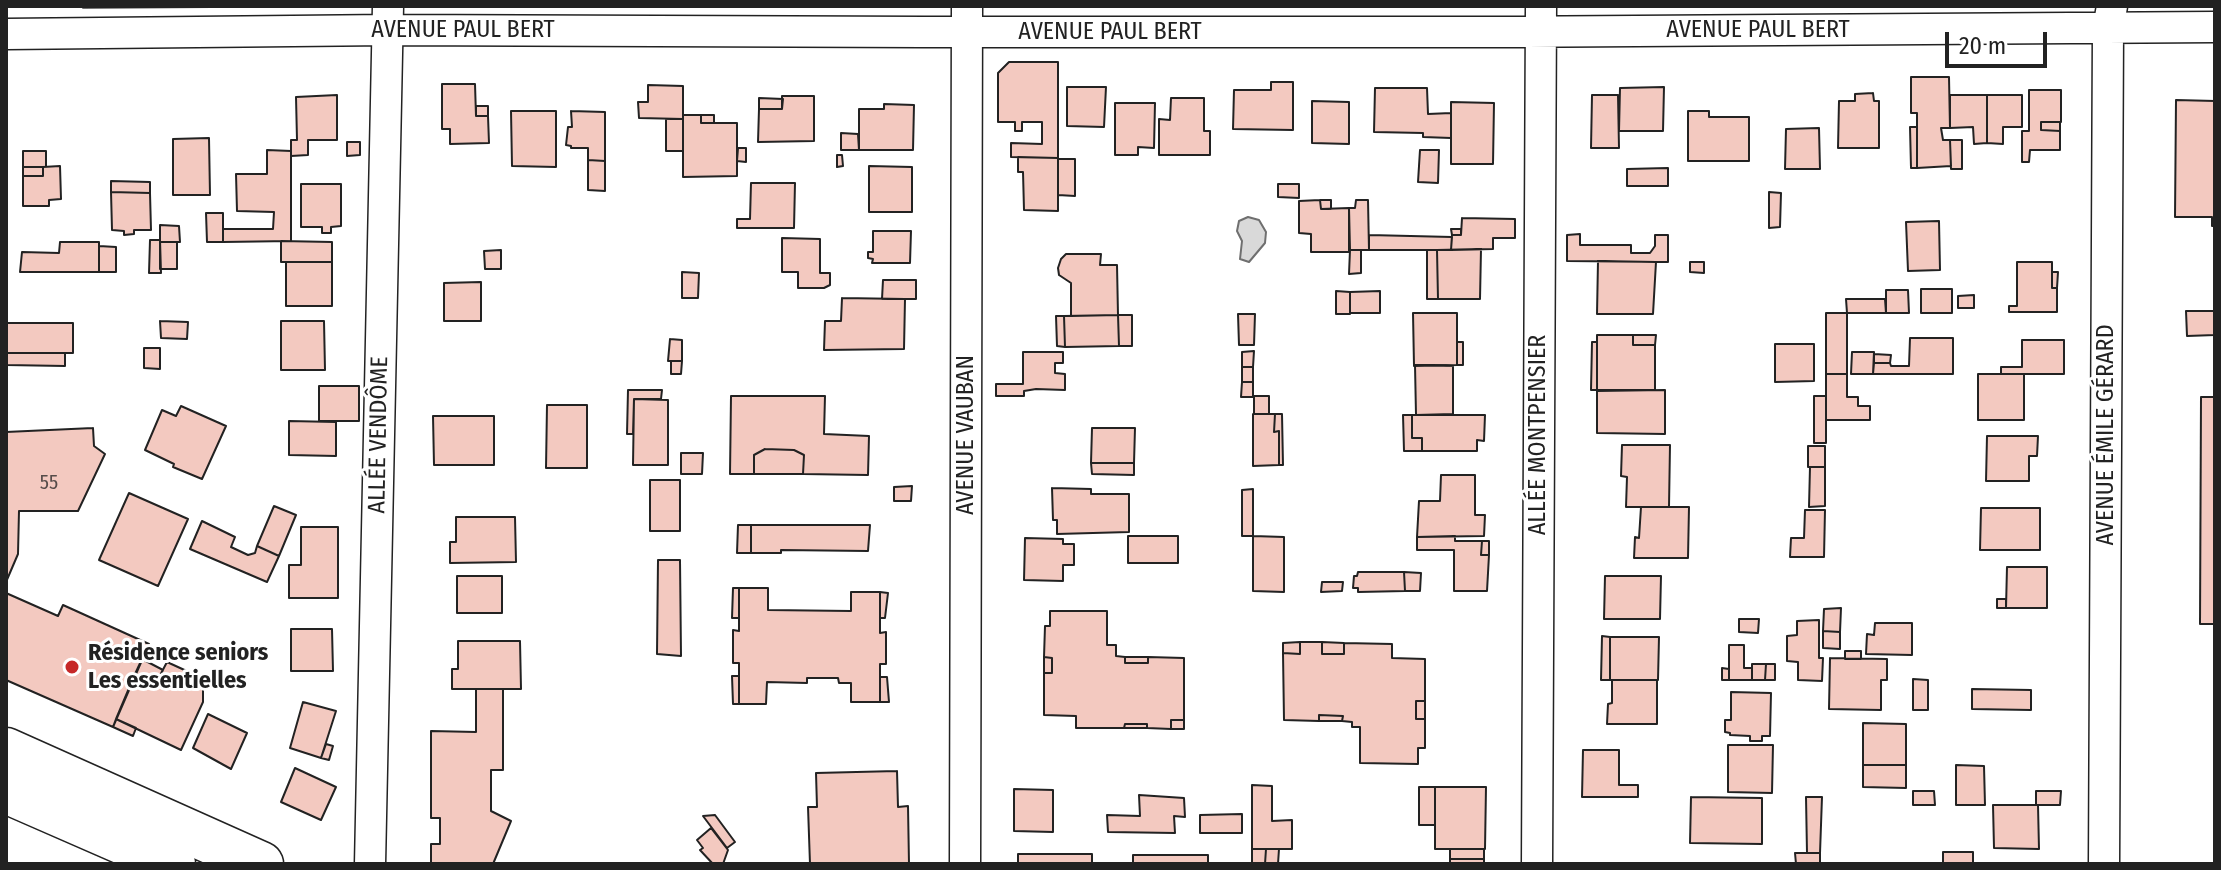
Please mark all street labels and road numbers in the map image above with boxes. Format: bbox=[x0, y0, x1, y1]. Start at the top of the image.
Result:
street label: AVENUE PAUL BERT bbox=[371, 16, 555, 44]
street label: AVENUE PAUL BERT bbox=[1666, 16, 1850, 44]
street label: AVENUE PAUL BERT bbox=[1018, 18, 1202, 46]
street label: AVENUE ÉMILE GÉRARD bbox=[2092, 324, 2120, 546]
street label: ALLÉE MONTPENSIER bbox=[1524, 335, 1552, 535]
street label: AVENUE VAUBAN bbox=[952, 355, 980, 515]
street label: ALLÉE VENDÔME bbox=[363, 356, 395, 514]

